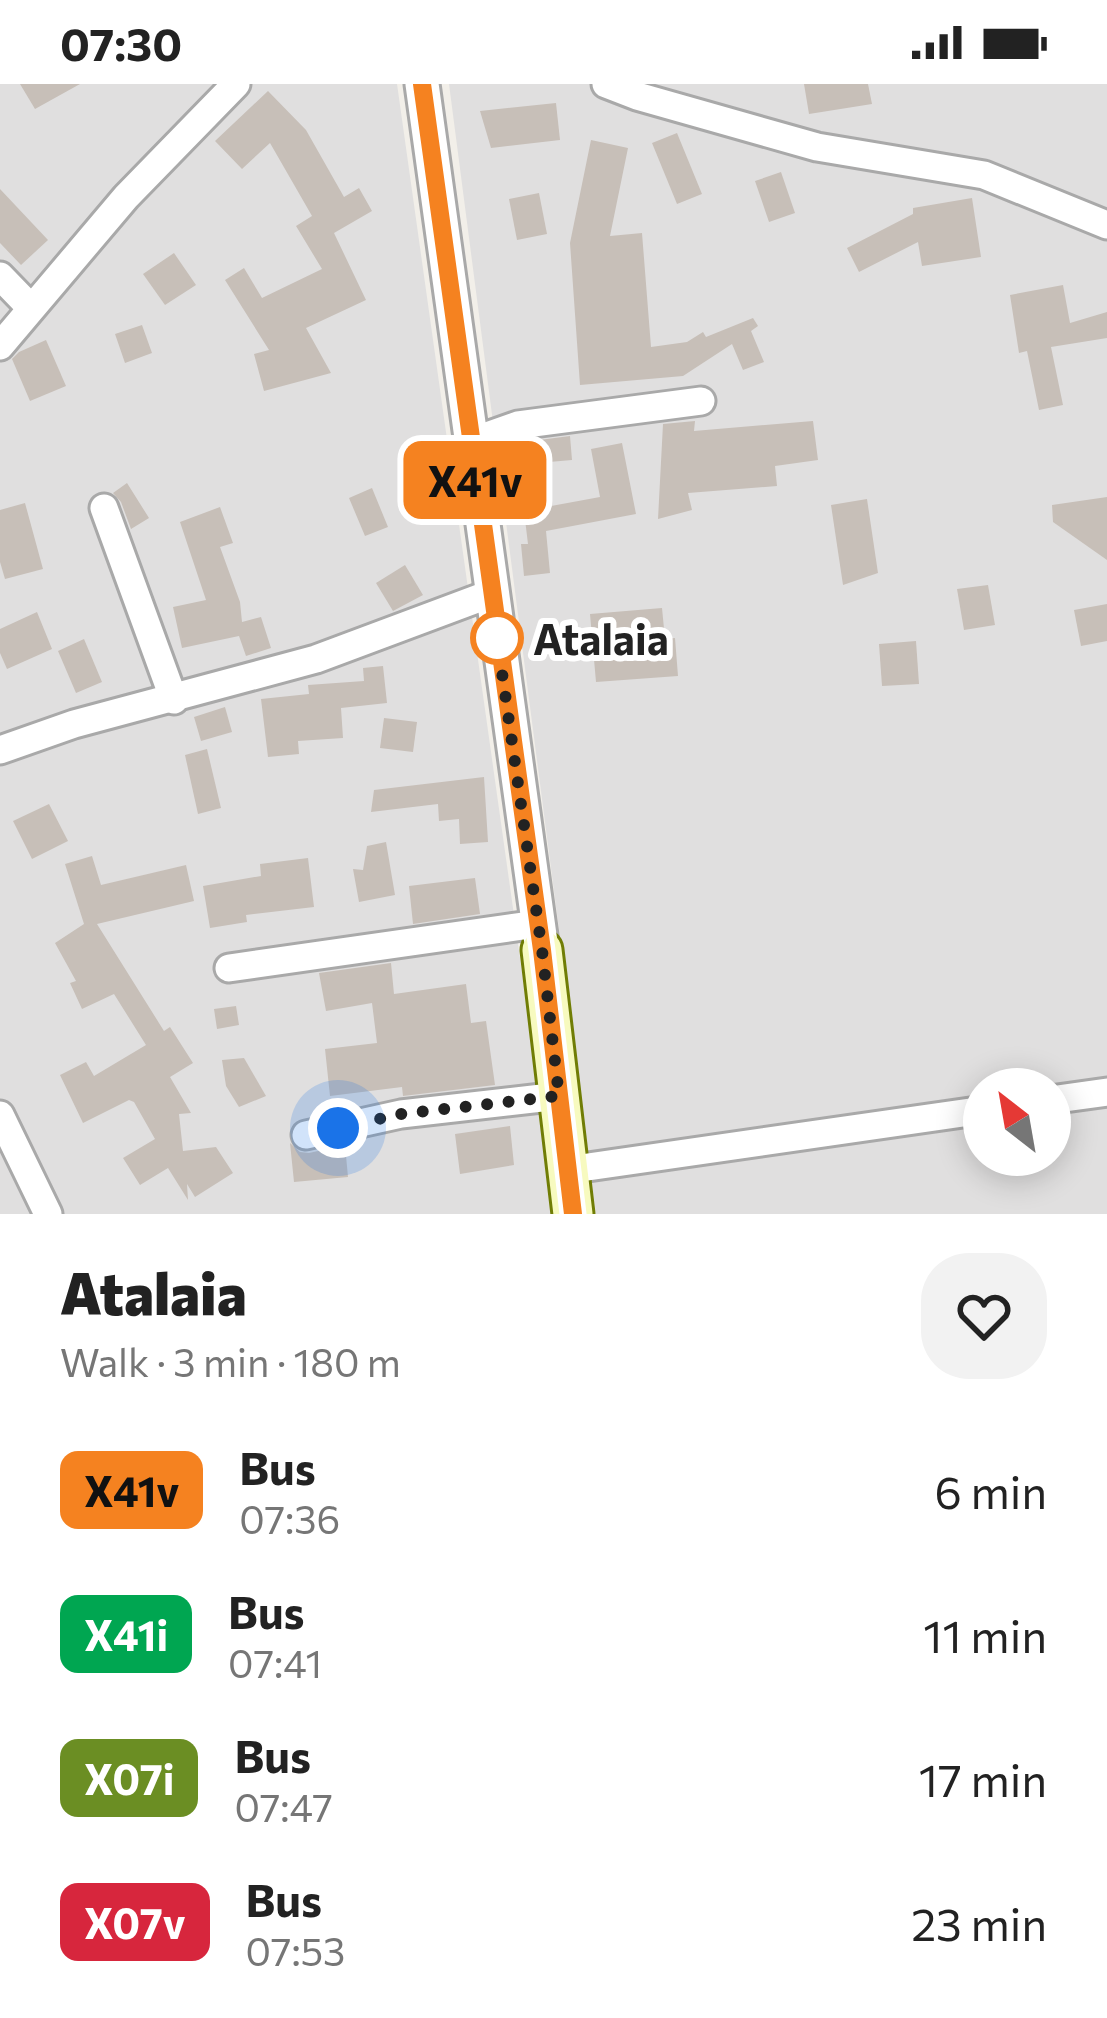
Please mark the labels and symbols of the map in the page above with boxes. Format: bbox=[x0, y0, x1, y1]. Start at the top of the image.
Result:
line badge: X41v bbox=[391, 441, 559, 519]
place label: Atalaia bbox=[533, 612, 669, 664]
marker: Atalaia bbox=[472, 613, 522, 663]
north arrow bbox=[963, 1068, 1071, 1176]
your location bbox=[308, 1098, 368, 1158]

